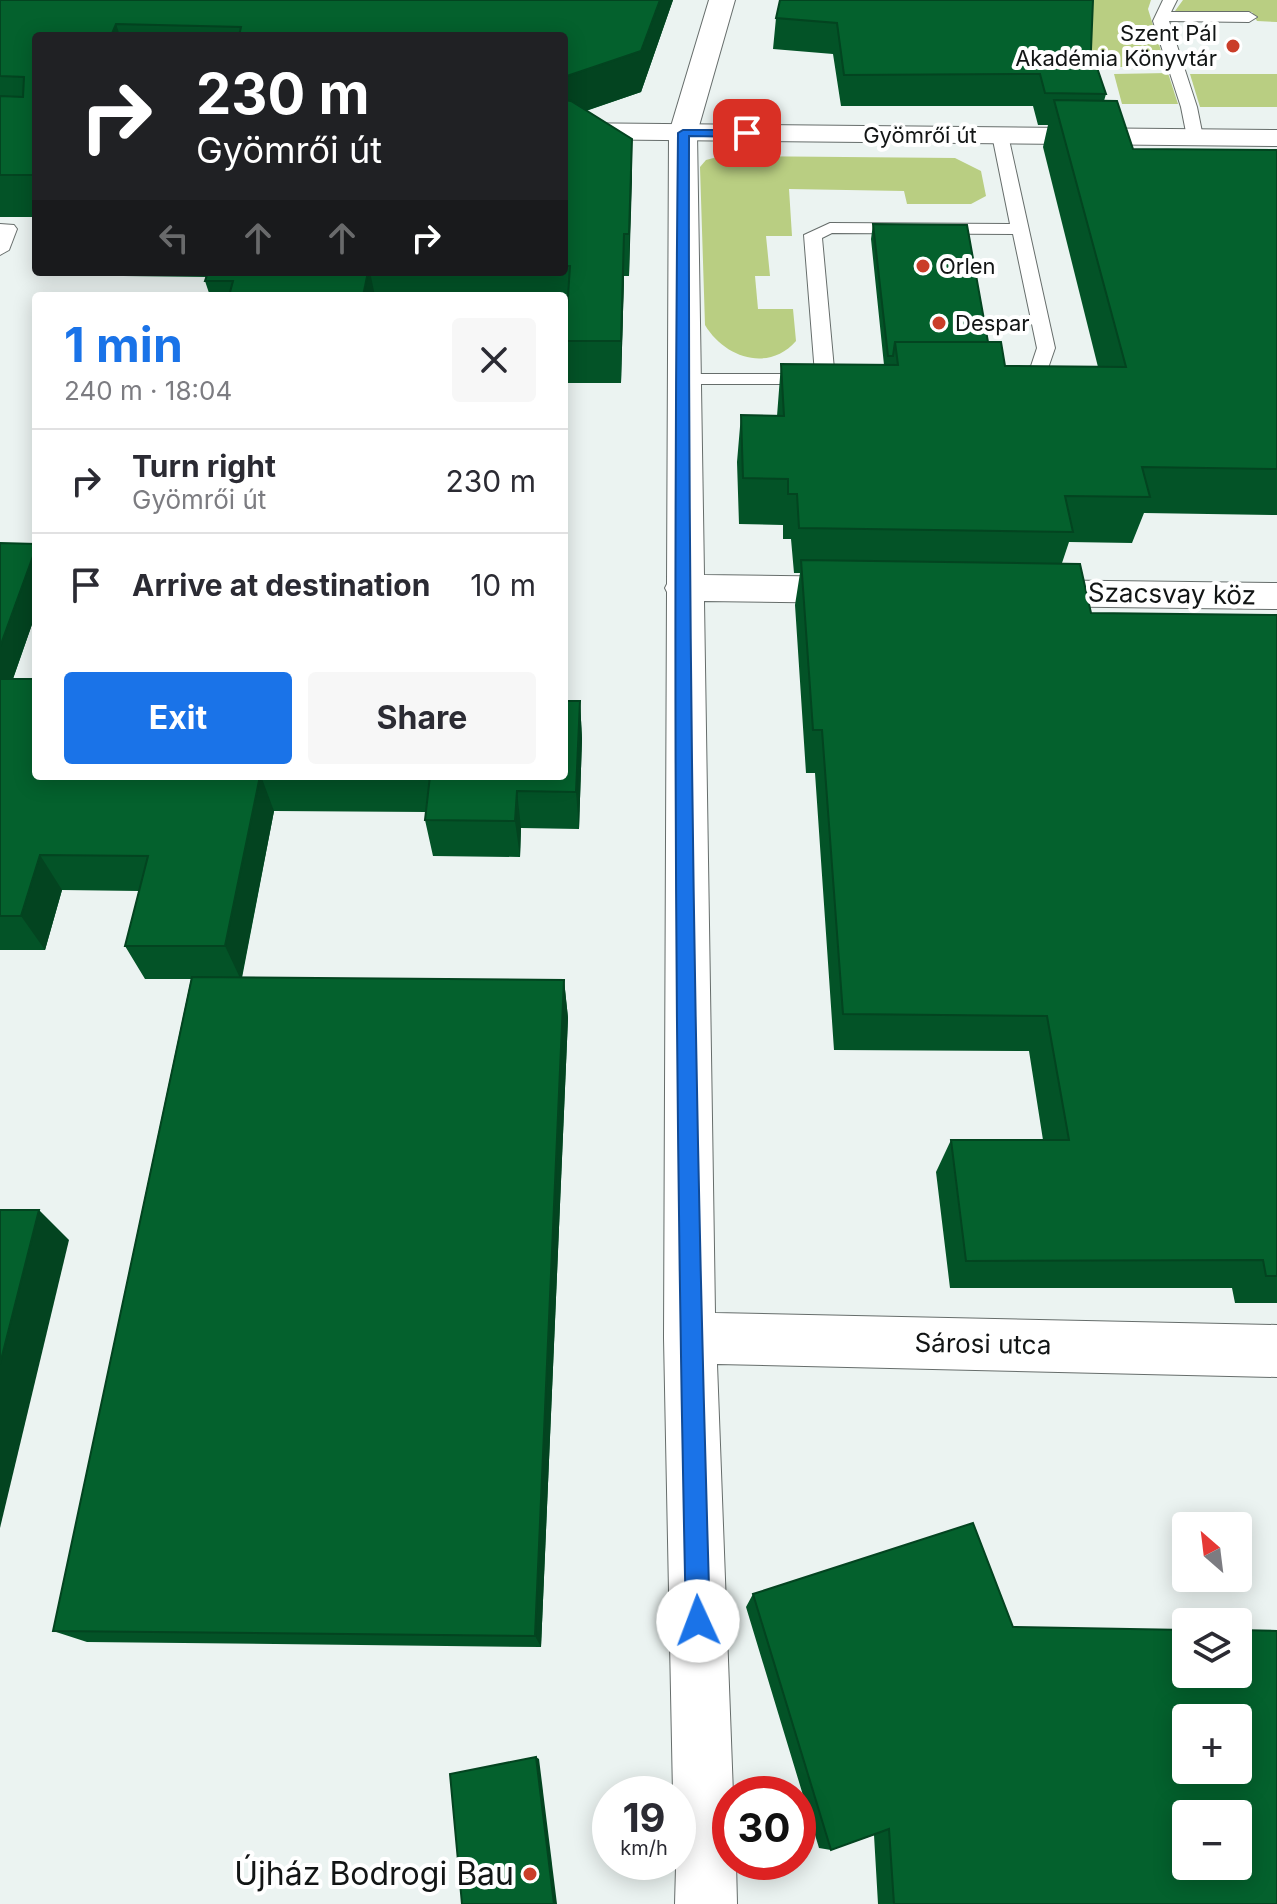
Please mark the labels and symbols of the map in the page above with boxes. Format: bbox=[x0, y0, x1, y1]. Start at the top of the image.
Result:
place label: Szent Pál Akadémia Könyvtár bbox=[1015, 20, 1217, 71]
marker: Szent Pál Akadémia Könyvtár bbox=[1224, 37, 1242, 55]
pin bbox=[713, 99, 781, 167]
street label: Gyömrői út bbox=[863, 122, 977, 148]
place label: Orlen bbox=[939, 253, 996, 279]
marker: Orlen bbox=[914, 257, 932, 275]
place label: Despar bbox=[955, 310, 1030, 336]
marker: Despar bbox=[930, 314, 948, 332]
street label: Szacsvay köz bbox=[1088, 577, 1256, 610]
street label: Sárosi utca bbox=[914, 1327, 1052, 1360]
north arrow bbox=[1172, 1512, 1252, 1592]
position arrow bbox=[656, 1579, 740, 1663]
speed limit sign: 30 bbox=[712, 1776, 816, 1880]
place label: Újház Bodrogi Bau bbox=[234, 1854, 514, 1893]
marker: Újház Bodrogi Bau bbox=[521, 1865, 539, 1883]

